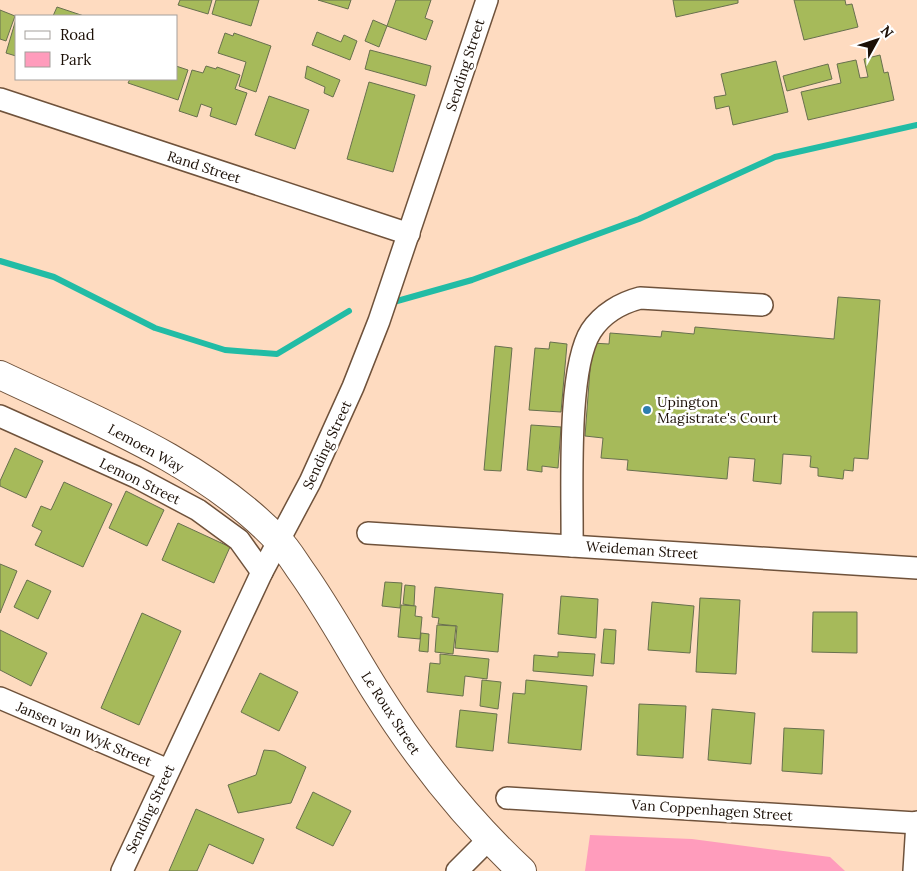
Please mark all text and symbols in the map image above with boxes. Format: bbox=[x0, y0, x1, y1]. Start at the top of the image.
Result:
legend bbox=[15, 15, 178, 80]
north arrow bbox=[852, 15, 902, 65]
street label: Sending Street bbox=[442, 16, 489, 113]
text: N bbox=[877, 22, 897, 42]
text: Road bbox=[60, 25, 95, 44]
text: Park bbox=[60, 50, 91, 69]
street label: Rand Street bbox=[165, 147, 244, 188]
place label: Upington Magistrate's Court bbox=[657, 393, 779, 427]
street label: Sending Street bbox=[299, 397, 356, 492]
marker: Upington Magistrate's Court bbox=[641, 404, 653, 416]
street label: Lemoen Way bbox=[105, 420, 188, 477]
street label: Lemon Street bbox=[96, 454, 184, 509]
street label: Weideman Street bbox=[585, 537, 699, 563]
street label: Le Roux Street bbox=[357, 668, 425, 758]
street label: Jansen van Wyk Street bbox=[13, 697, 155, 771]
street label: Sending Street bbox=[122, 761, 179, 856]
street label: Van Coppenhagen Street bbox=[630, 795, 794, 825]

